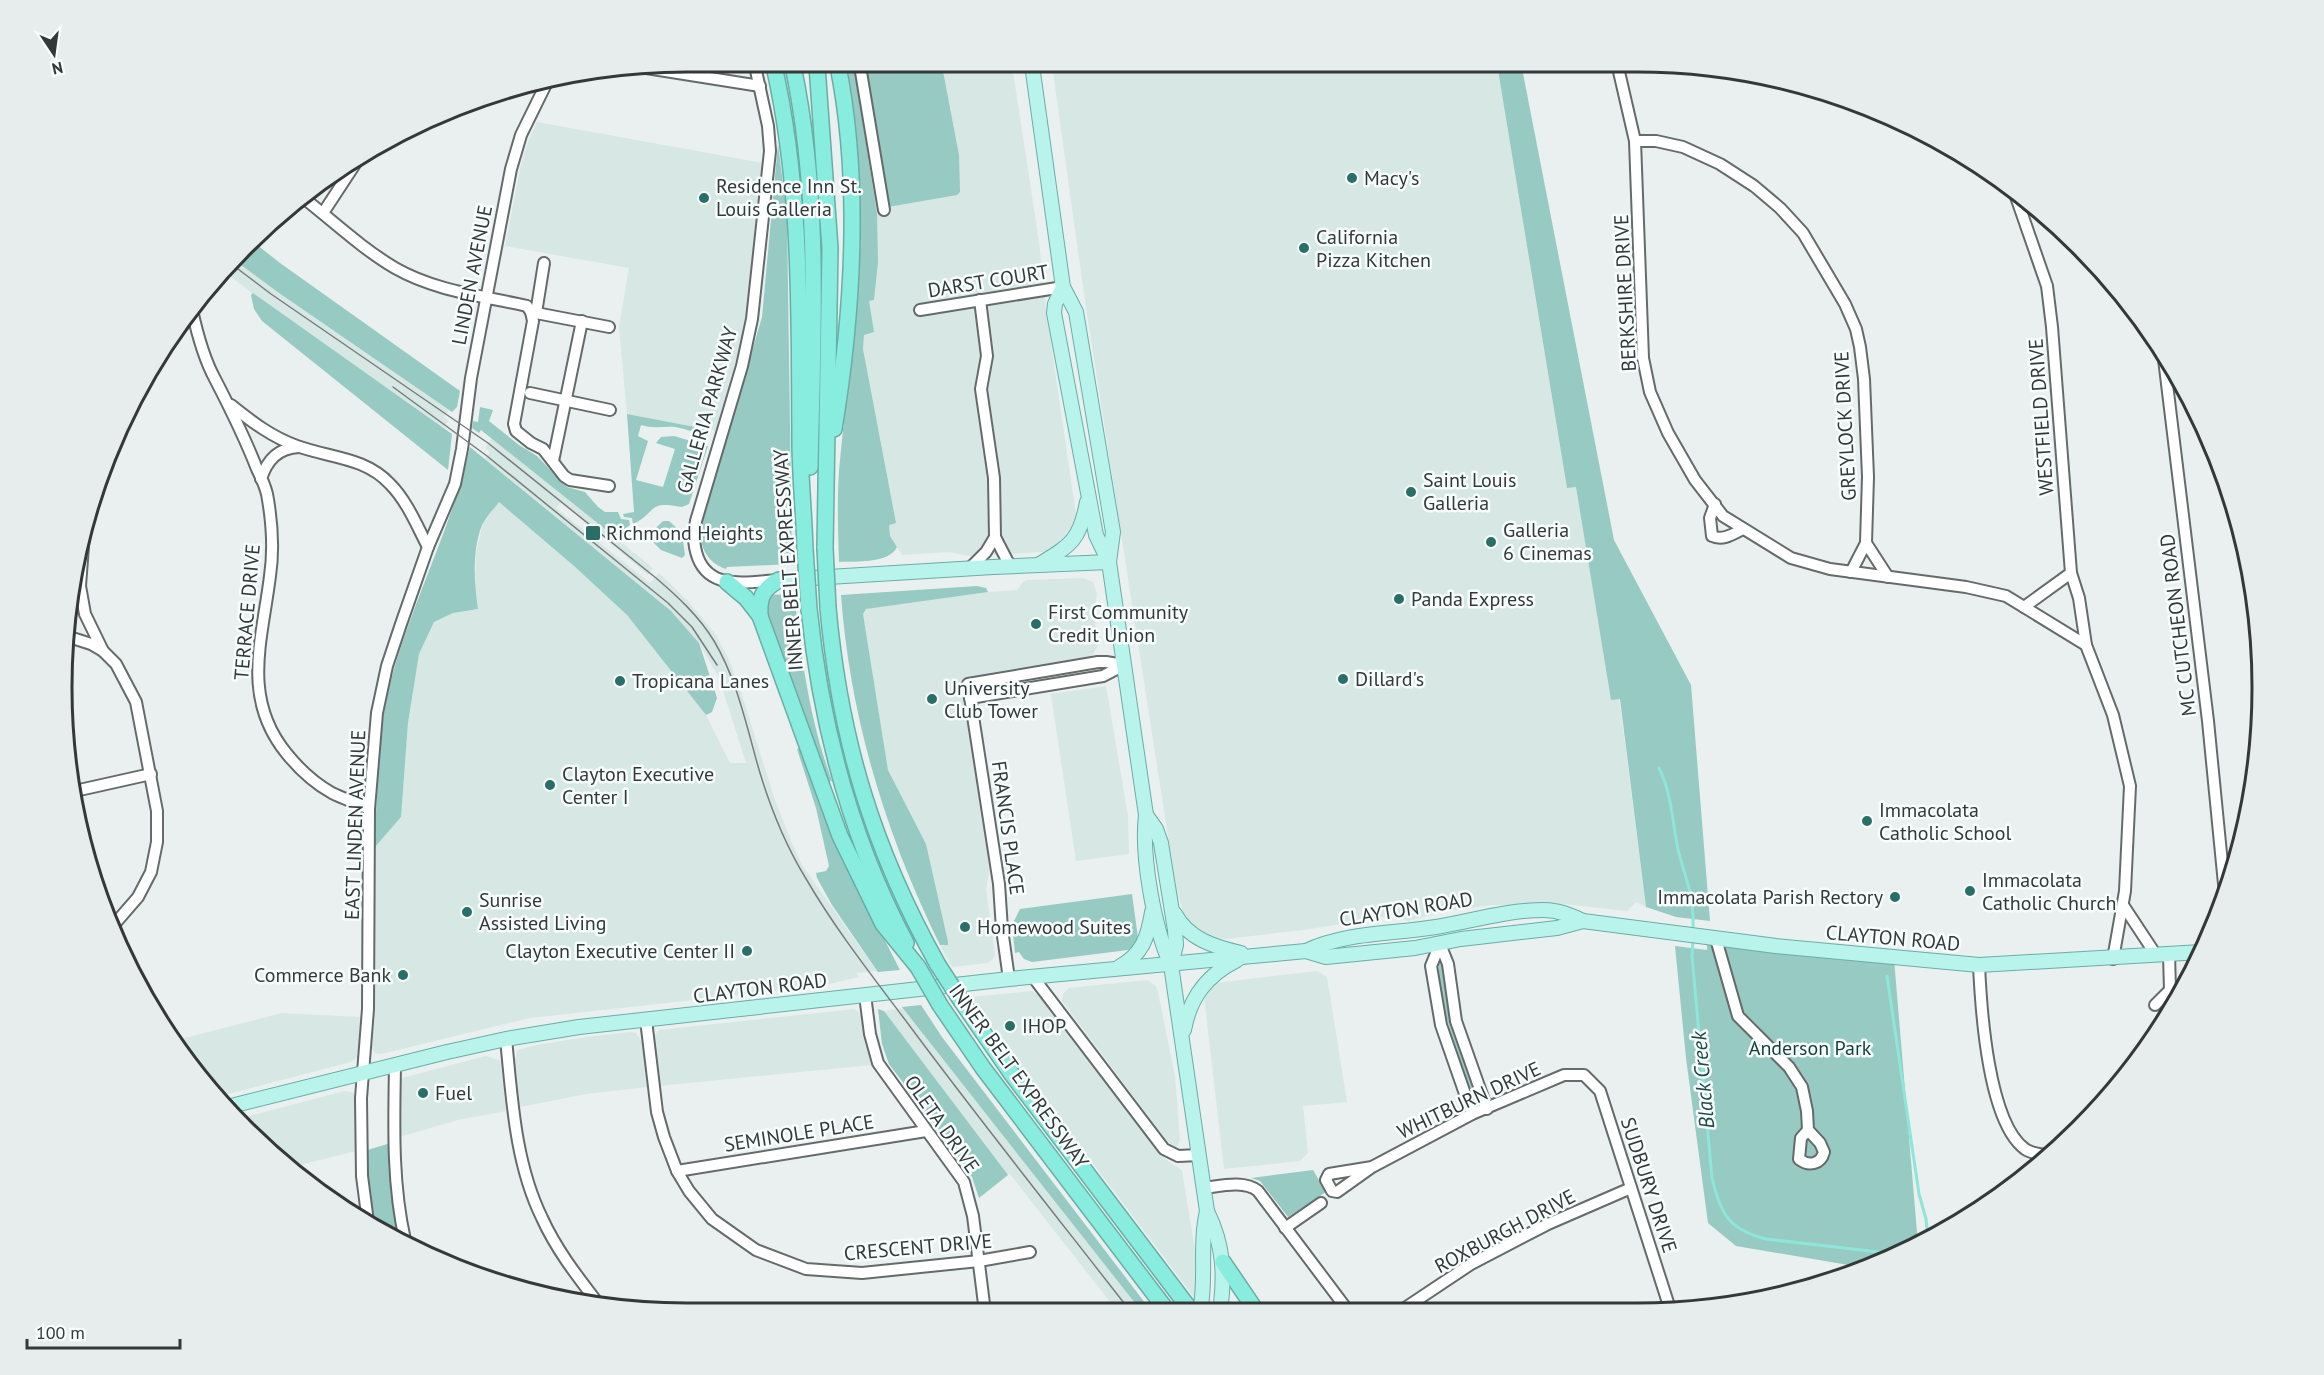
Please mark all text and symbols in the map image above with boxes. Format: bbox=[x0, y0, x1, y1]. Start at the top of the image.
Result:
north arrow bbox=[24, 24, 84, 84]
text: N bbox=[50, 58, 65, 80]
place label: Macy's bbox=[1364, 165, 1419, 191]
marker: Macy's bbox=[1345, 171, 1359, 185]
place label: Residence Inn St. Louis Galleria bbox=[716, 173, 862, 222]
marker: Residence Inn St. Louis Galleria bbox=[697, 191, 711, 205]
street label: LINDEN AVENUE bbox=[446, 203, 498, 347]
street label: BERKSHIRE DRIVE bbox=[1608, 214, 1642, 372]
place label: California Pizza Kitchen bbox=[1316, 224, 1431, 273]
marker: California Pizza Kitchen bbox=[1297, 241, 1311, 255]
street label: DARST COURT bbox=[926, 259, 1050, 303]
street label: GALLERIA PARKWAY bbox=[671, 323, 744, 496]
street label: WESTFIELD DRIVE bbox=[2023, 338, 2059, 496]
street label: GREYLOCK DRIVE bbox=[1828, 350, 1862, 502]
street label: INNER BELT EXPRESSWAY bbox=[767, 447, 809, 672]
place label: Saint Louis Galleria bbox=[1423, 467, 1516, 516]
marker: Saint Louis Galleria bbox=[1404, 485, 1418, 499]
place label: Galleria 6 Cinemas bbox=[1503, 517, 1592, 566]
place label: Richmond Heights bbox=[606, 520, 763, 546]
marker: Richmond Heights bbox=[584, 524, 602, 542]
street label: MC CUTCHEON ROAD bbox=[2154, 532, 2202, 718]
marker: Galleria 6 Cinemas bbox=[1484, 535, 1498, 549]
street label: TERRACE DRIVE bbox=[228, 543, 266, 681]
place label: Panda Express bbox=[1411, 586, 1534, 612]
marker: Panda Express bbox=[1392, 592, 1406, 606]
place label: First Community Credit Union bbox=[1048, 599, 1189, 648]
marker: First Community Credit Union bbox=[1029, 617, 1043, 631]
place label: Dillard's bbox=[1355, 666, 1424, 692]
place label: Tropicana Lanes bbox=[632, 668, 769, 694]
marker: Dillard's bbox=[1336, 672, 1350, 686]
marker: Tropicana Lanes bbox=[613, 674, 627, 688]
place label: University Club Tower bbox=[944, 675, 1038, 724]
marker: University Club Tower bbox=[925, 692, 939, 706]
street label: EAST LINDEN AVENUE bbox=[339, 729, 371, 921]
street label: FRANCIS PLACE bbox=[986, 759, 1030, 897]
place label: Clayton Executive Center I bbox=[562, 761, 714, 810]
marker: Clayton Executive Center I bbox=[543, 778, 557, 792]
place label: Immacolata Catholic School bbox=[1879, 797, 2012, 846]
marker: Immacolata Catholic School bbox=[1860, 814, 1874, 828]
place label: Immacolata Catholic Church bbox=[1982, 867, 2116, 916]
place label: Immacolata Parish Rectory bbox=[1657, 884, 1884, 910]
marker: Immacolata Catholic Church bbox=[1963, 884, 1977, 898]
street label: CLAYTON ROAD bbox=[1337, 886, 1475, 932]
place label: Sunrise Assisted Living bbox=[479, 887, 607, 936]
marker: Immacolata Parish Rectory bbox=[1888, 890, 1902, 904]
marker: Sunrise Assisted Living bbox=[460, 905, 474, 919]
place label: Homewood Suites bbox=[977, 914, 1131, 940]
street label: CLAYTON ROAD bbox=[1825, 919, 1961, 957]
marker: Homewood Suites bbox=[958, 920, 972, 934]
place label: Clayton Executive Center II bbox=[505, 938, 735, 964]
marker: Clayton Executive Center II bbox=[740, 944, 754, 958]
place label: Commerce Bank bbox=[254, 962, 391, 988]
street label: CLAYTON ROAD bbox=[692, 967, 828, 1009]
marker: Commerce Bank bbox=[396, 968, 410, 982]
street label: INNER BELT EXPRESSWAY bbox=[943, 978, 1095, 1174]
place label: IHOP bbox=[1022, 1013, 1066, 1039]
marker: IHOP bbox=[1003, 1019, 1017, 1033]
water label: Black Creek bbox=[1685, 1029, 1720, 1130]
park label: Anderson Park bbox=[1749, 1035, 1872, 1061]
street label: WHITBURN DRIVE bbox=[1393, 1055, 1545, 1145]
street label: OLETA DRIVE bbox=[899, 1070, 985, 1178]
place label: Fuel bbox=[435, 1080, 472, 1106]
marker: Fuel bbox=[416, 1086, 430, 1100]
street label: SEMINOLE PLACE bbox=[722, 1108, 876, 1158]
street label: SUDBURY DRIVE bbox=[1615, 1114, 1683, 1256]
street label: ROXBURGH DRIVE bbox=[1430, 1183, 1580, 1279]
street label: CRESCENT DRIVE bbox=[843, 1228, 993, 1266]
scale bar bbox=[27, 1312, 180, 1350]
text: 100 m bbox=[36, 1321, 85, 1344]

